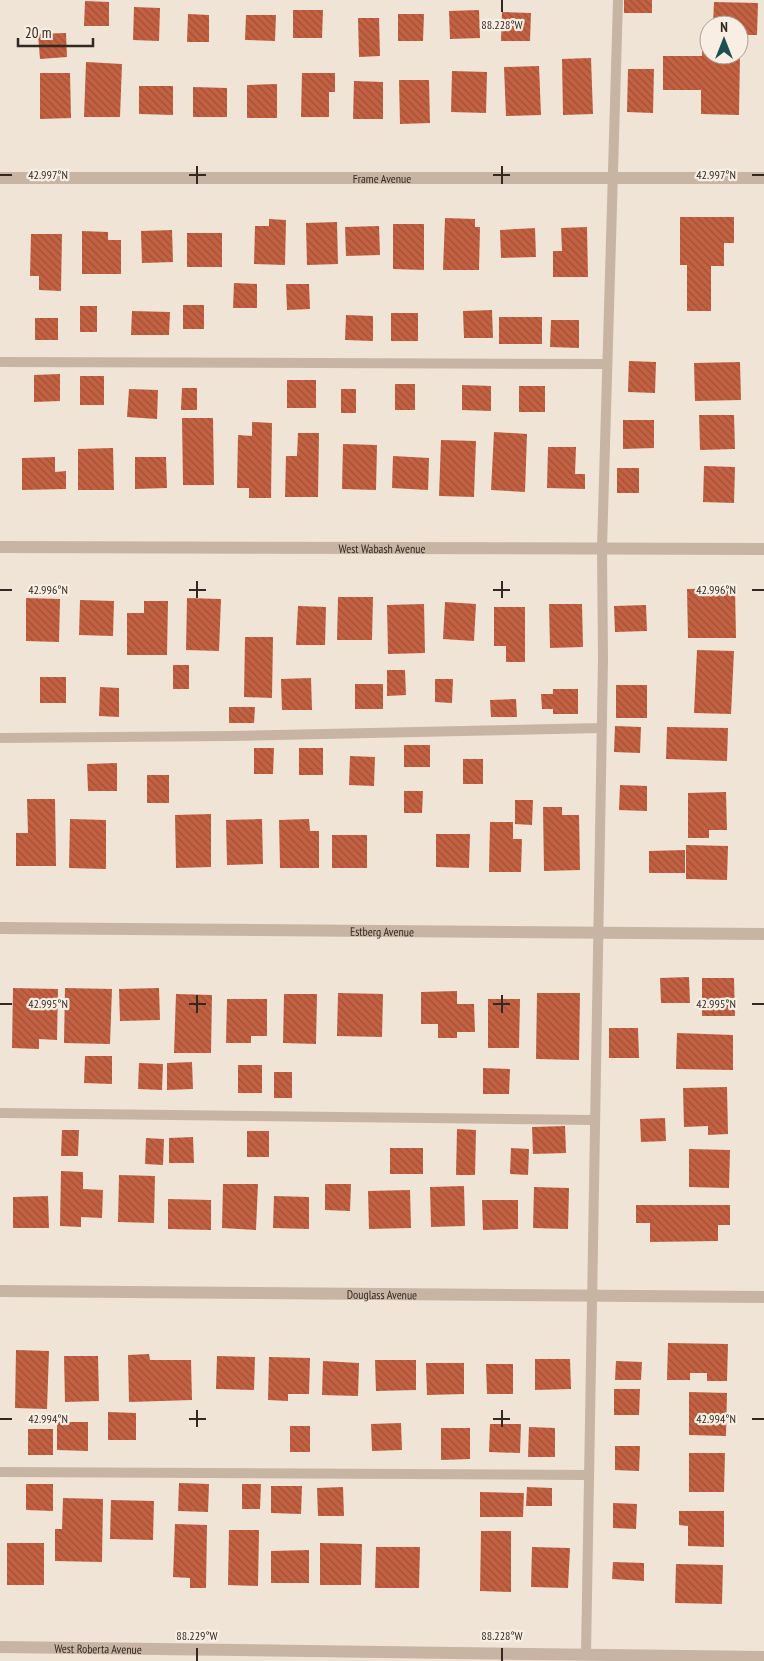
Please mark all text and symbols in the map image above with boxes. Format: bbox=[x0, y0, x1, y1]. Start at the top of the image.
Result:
scale bar bbox=[18, 15, 92, 47]
north arrow bbox=[699, 15, 749, 65]
text: 88.228°W bbox=[481, 17, 523, 32]
text: N bbox=[720, 18, 728, 36]
text: 20 m bbox=[25, 23, 51, 42]
text: 42.997°N bbox=[28, 167, 68, 182]
text: 42.997°N bbox=[696, 167, 736, 182]
street label: Frame Avenue bbox=[353, 171, 411, 186]
street label: West Wabash Avenue bbox=[339, 540, 425, 556]
text: 42.996°N bbox=[28, 582, 68, 597]
text: 42.996°N bbox=[696, 582, 736, 597]
street label: Estberg Avenue bbox=[350, 923, 414, 939]
text: 42.995°N bbox=[28, 996, 68, 1011]
text: 42.995°N bbox=[696, 996, 736, 1011]
street label: Douglass Avenue bbox=[347, 1286, 417, 1302]
text: 42.994°N bbox=[28, 1411, 68, 1426]
text: 42.994°N bbox=[696, 1411, 736, 1426]
text: 88.229°W bbox=[176, 1628, 218, 1643]
text: 88.228°W bbox=[481, 1628, 523, 1643]
street label: West Roberta Avenue bbox=[54, 1640, 142, 1656]

